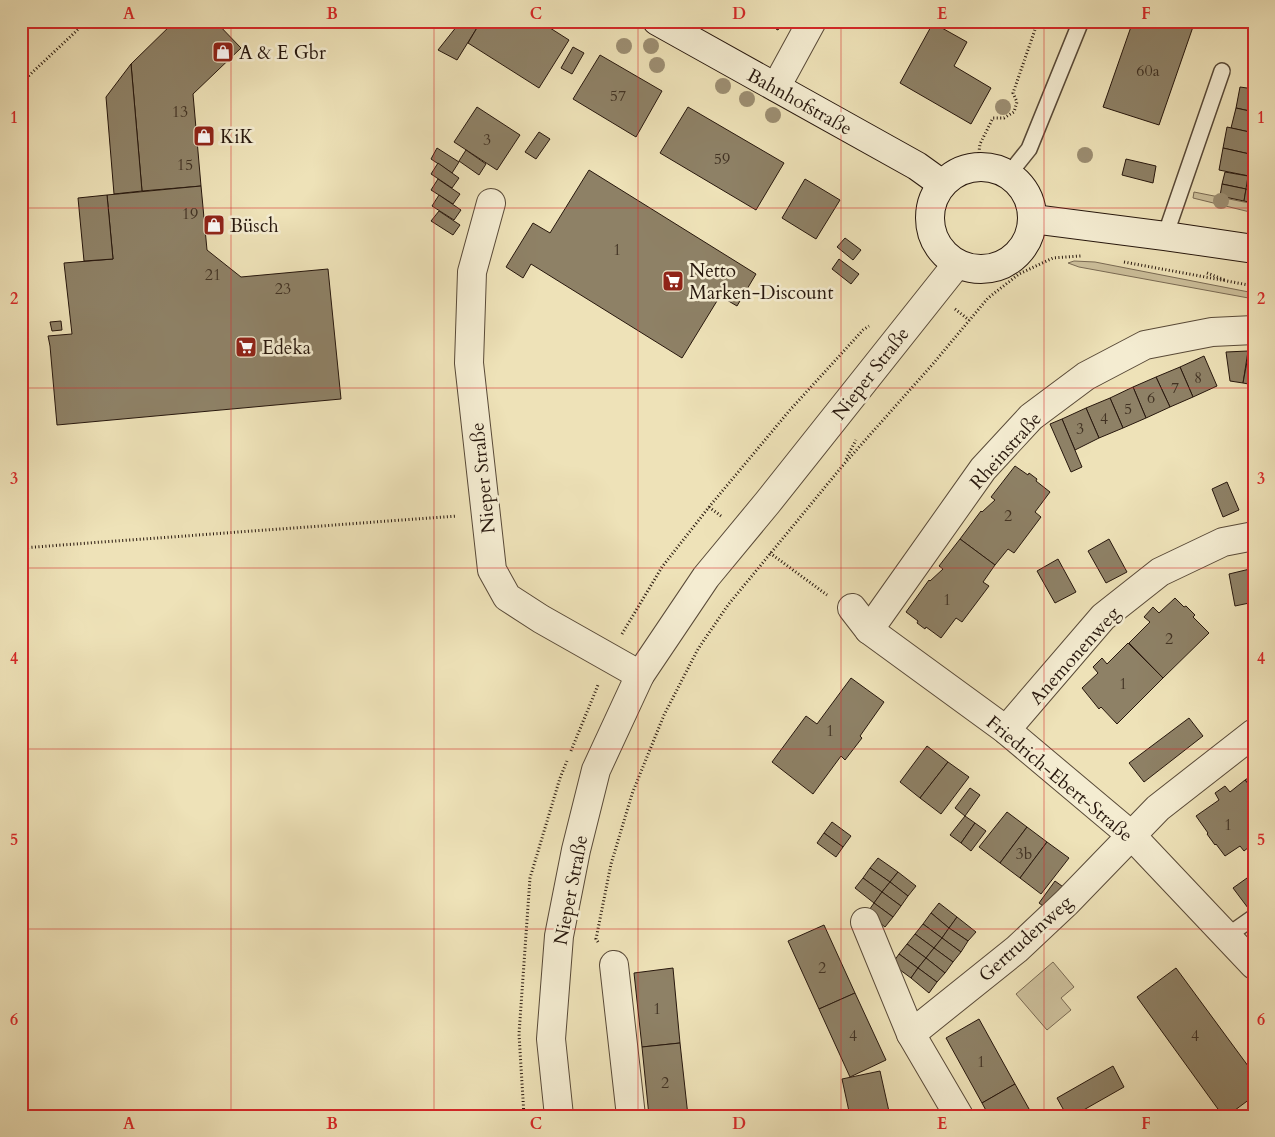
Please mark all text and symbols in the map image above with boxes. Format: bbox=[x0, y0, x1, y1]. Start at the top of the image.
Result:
text: A bbox=[123, 3, 135, 25]
text: B bbox=[326, 3, 338, 25]
text: C bbox=[530, 3, 542, 25]
text: D bbox=[732, 3, 746, 25]
text: E bbox=[937, 3, 947, 25]
text: F bbox=[1141, 3, 1151, 25]
shop icon: A & E Gbr bbox=[211, 40, 235, 64]
place label: A & E Gbr bbox=[239, 40, 326, 66]
house number: 60a bbox=[1136, 60, 1160, 82]
street label: Bahnhofstraße bbox=[742, 62, 857, 141]
house number: 57 bbox=[610, 85, 626, 107]
house number: 13 bbox=[172, 101, 188, 123]
text: 1 bbox=[10, 107, 18, 129]
text: 1 bbox=[1257, 107, 1265, 129]
shop icon: KiK bbox=[192, 124, 216, 148]
place label: KiK bbox=[220, 124, 254, 150]
house number: 3 bbox=[483, 129, 491, 151]
house number: 59 bbox=[714, 148, 730, 170]
house number: 15 bbox=[177, 154, 193, 176]
house number: 19 bbox=[182, 203, 198, 225]
shop icon: Büsch bbox=[202, 213, 226, 237]
place label: Büsch bbox=[230, 213, 279, 239]
house number: 1 bbox=[613, 239, 621, 261]
place label: Netto Marken-Discount bbox=[689, 258, 833, 306]
house number: 21 bbox=[205, 264, 221, 286]
supermarket icon: Netto Marken-Discount bbox=[661, 269, 685, 293]
house number: 23 bbox=[275, 278, 291, 300]
text: 2 bbox=[10, 288, 18, 310]
text: 2 bbox=[1257, 288, 1265, 310]
street label: Nieper Straße bbox=[826, 322, 915, 426]
supermarket icon: Edeka bbox=[234, 335, 258, 359]
place label: Edeka bbox=[262, 335, 311, 361]
house number: 8 bbox=[1194, 367, 1202, 389]
house number: 7 bbox=[1171, 377, 1179, 399]
house number: 6 bbox=[1147, 387, 1155, 409]
house number: 5 bbox=[1124, 398, 1132, 420]
street label: Rheinstraße bbox=[964, 406, 1047, 495]
house number: 4 bbox=[1100, 408, 1108, 430]
house number: 3 bbox=[1076, 418, 1084, 440]
street label: Nieper Straße bbox=[464, 421, 502, 535]
text: 3 bbox=[10, 468, 18, 490]
text: 3 bbox=[1257, 468, 1265, 490]
house number: 2 bbox=[1004, 505, 1012, 527]
house number: 1 bbox=[943, 589, 951, 611]
street label: Anemonenweg bbox=[1024, 601, 1126, 710]
house number: 2 bbox=[1165, 628, 1173, 650]
text: 4 bbox=[10, 648, 18, 670]
text: 4 bbox=[1257, 648, 1265, 670]
house number: 1 bbox=[1119, 673, 1127, 695]
street label: Friedrich-Ebert-Straße bbox=[980, 710, 1138, 848]
house number: 1 bbox=[826, 720, 834, 742]
house number: 1 bbox=[1224, 814, 1232, 836]
text: 5 bbox=[10, 829, 18, 851]
text: 5 bbox=[1257, 829, 1265, 851]
street label: Nieper Straße bbox=[548, 833, 594, 947]
house number: 3b bbox=[1016, 843, 1032, 865]
street label: Gertrudenweg bbox=[973, 889, 1078, 988]
house number: 2 bbox=[818, 957, 826, 979]
house number: 1 bbox=[653, 998, 661, 1020]
text: 6 bbox=[10, 1009, 18, 1031]
text: 6 bbox=[1257, 1009, 1265, 1031]
house number: 4 bbox=[849, 1025, 857, 1047]
house number: 4 bbox=[1191, 1025, 1199, 1047]
house number: 1 bbox=[977, 1051, 985, 1073]
house number: 2 bbox=[661, 1072, 669, 1094]
text: A bbox=[123, 1113, 135, 1135]
text: B bbox=[326, 1113, 338, 1135]
text: C bbox=[530, 1113, 542, 1135]
text: D bbox=[732, 1113, 746, 1135]
text: E bbox=[937, 1113, 947, 1135]
text: F bbox=[1141, 1113, 1151, 1135]

